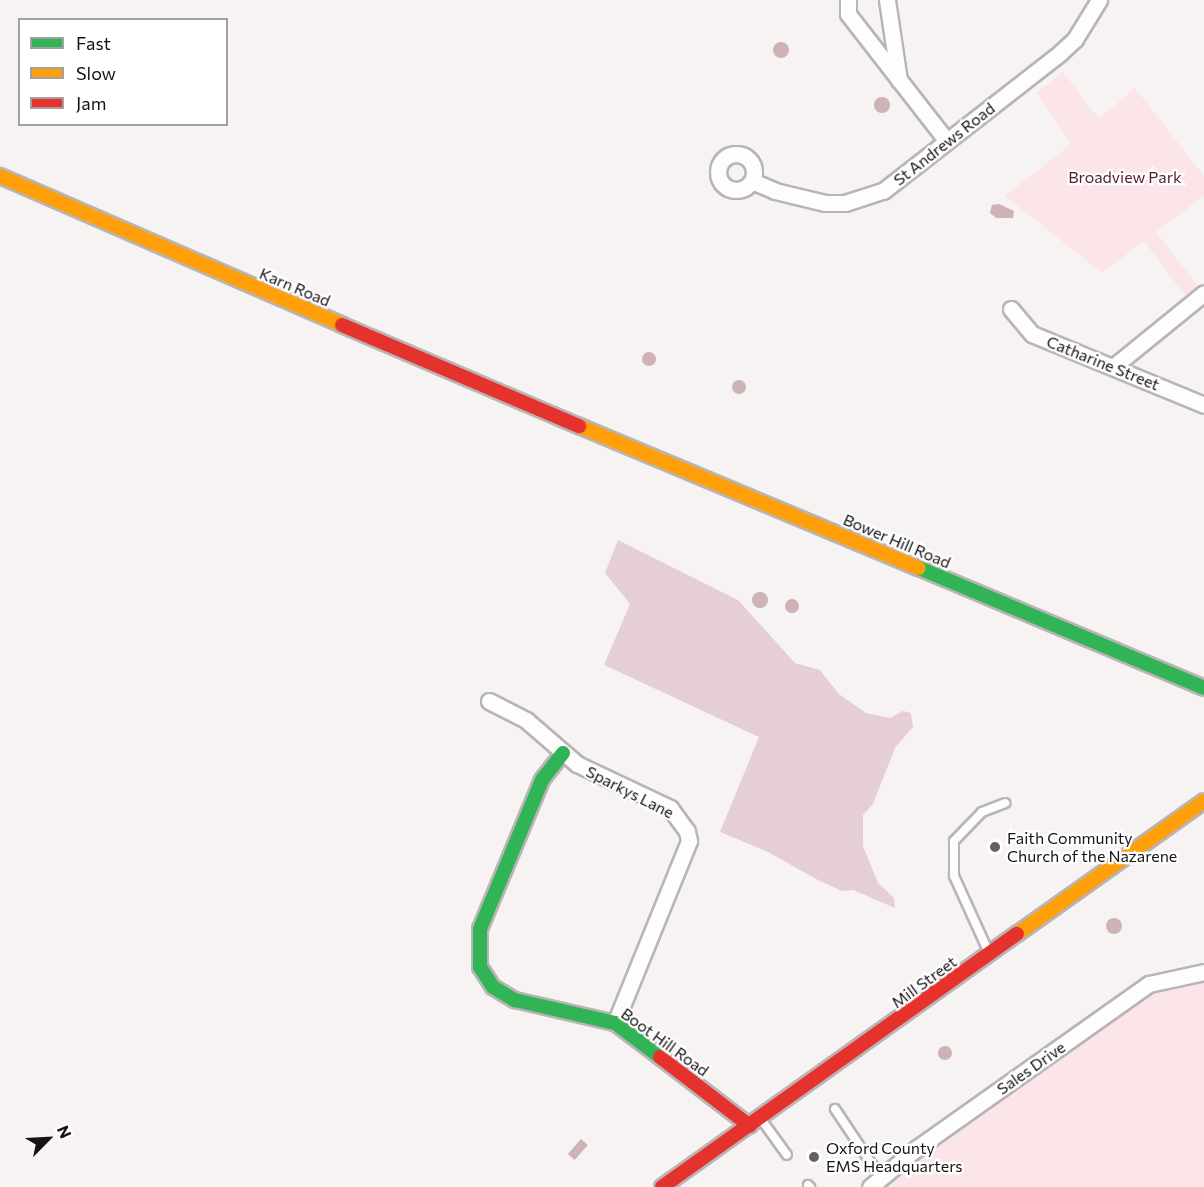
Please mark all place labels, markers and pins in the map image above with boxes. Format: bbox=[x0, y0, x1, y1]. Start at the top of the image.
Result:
place label: Faith Community Church of the Nazarene bbox=[1007, 828, 1177, 866]
marker: Faith Community Church of the Nazarene bbox=[988, 840, 1002, 854]
place label: Oxford County EMS Headquarters bbox=[826, 1138, 963, 1176]
marker: Oxford County EMS Headquarters bbox=[807, 1150, 821, 1164]

